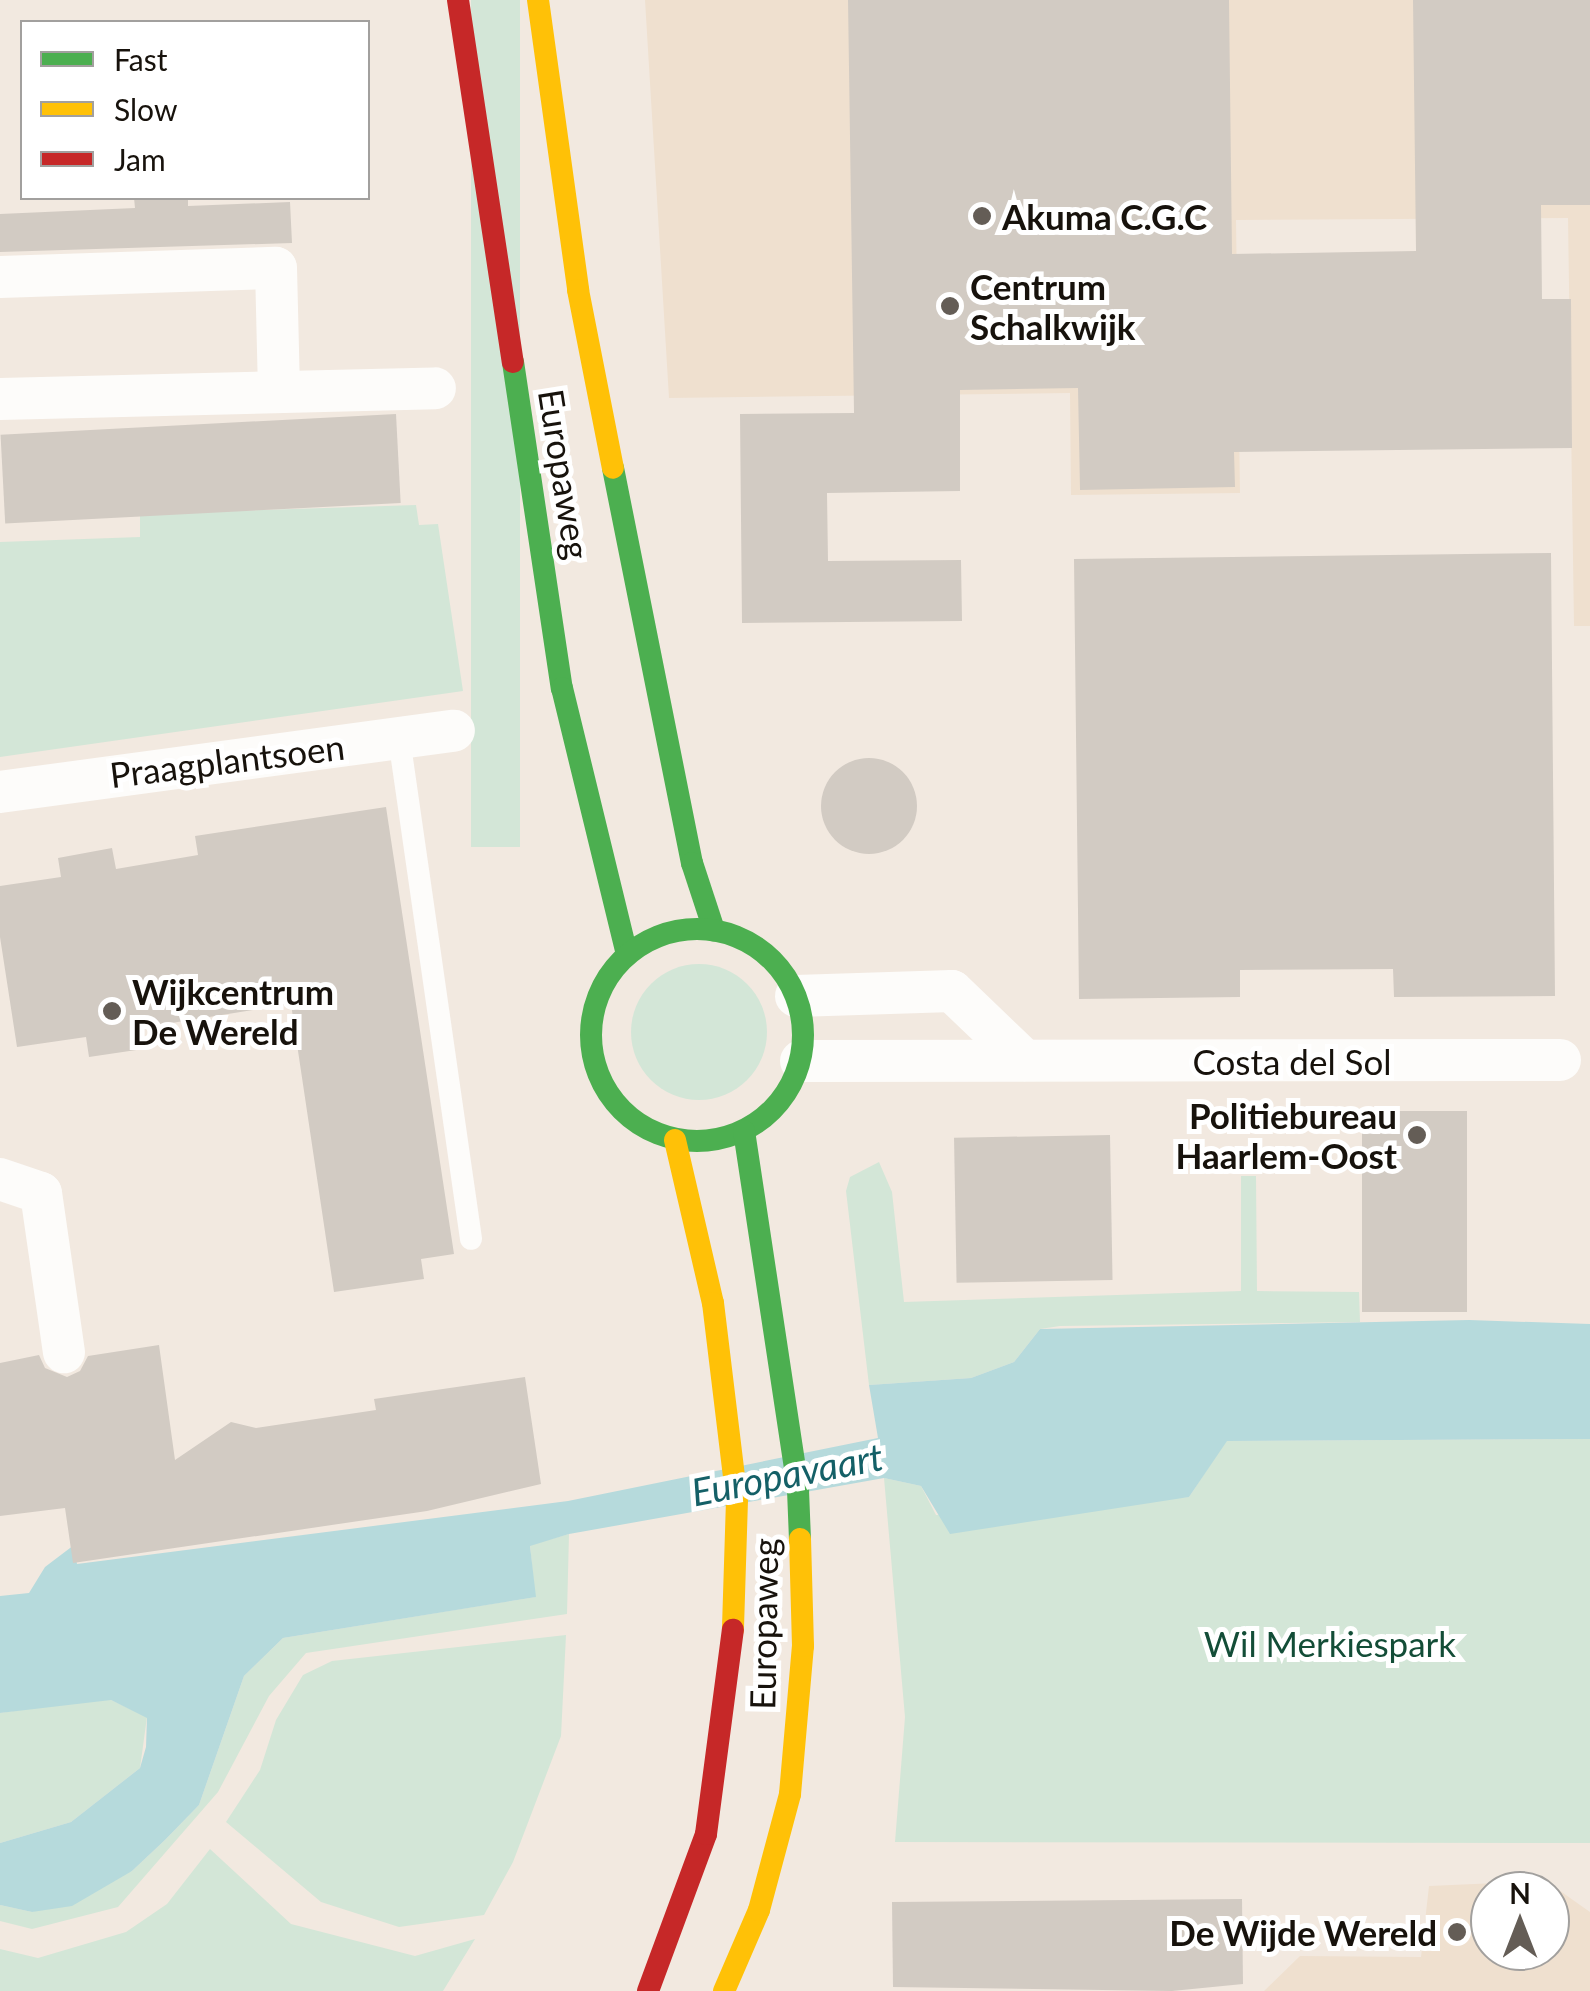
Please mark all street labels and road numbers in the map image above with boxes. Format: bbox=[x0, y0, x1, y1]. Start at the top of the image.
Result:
street label: Europaweg bbox=[531, 386, 599, 562]
street label: Praagplantsoen bbox=[107, 725, 347, 795]
street label: Costa del Sol bbox=[1192, 1040, 1392, 1082]
street label: Europaweg bbox=[741, 1538, 785, 1710]

